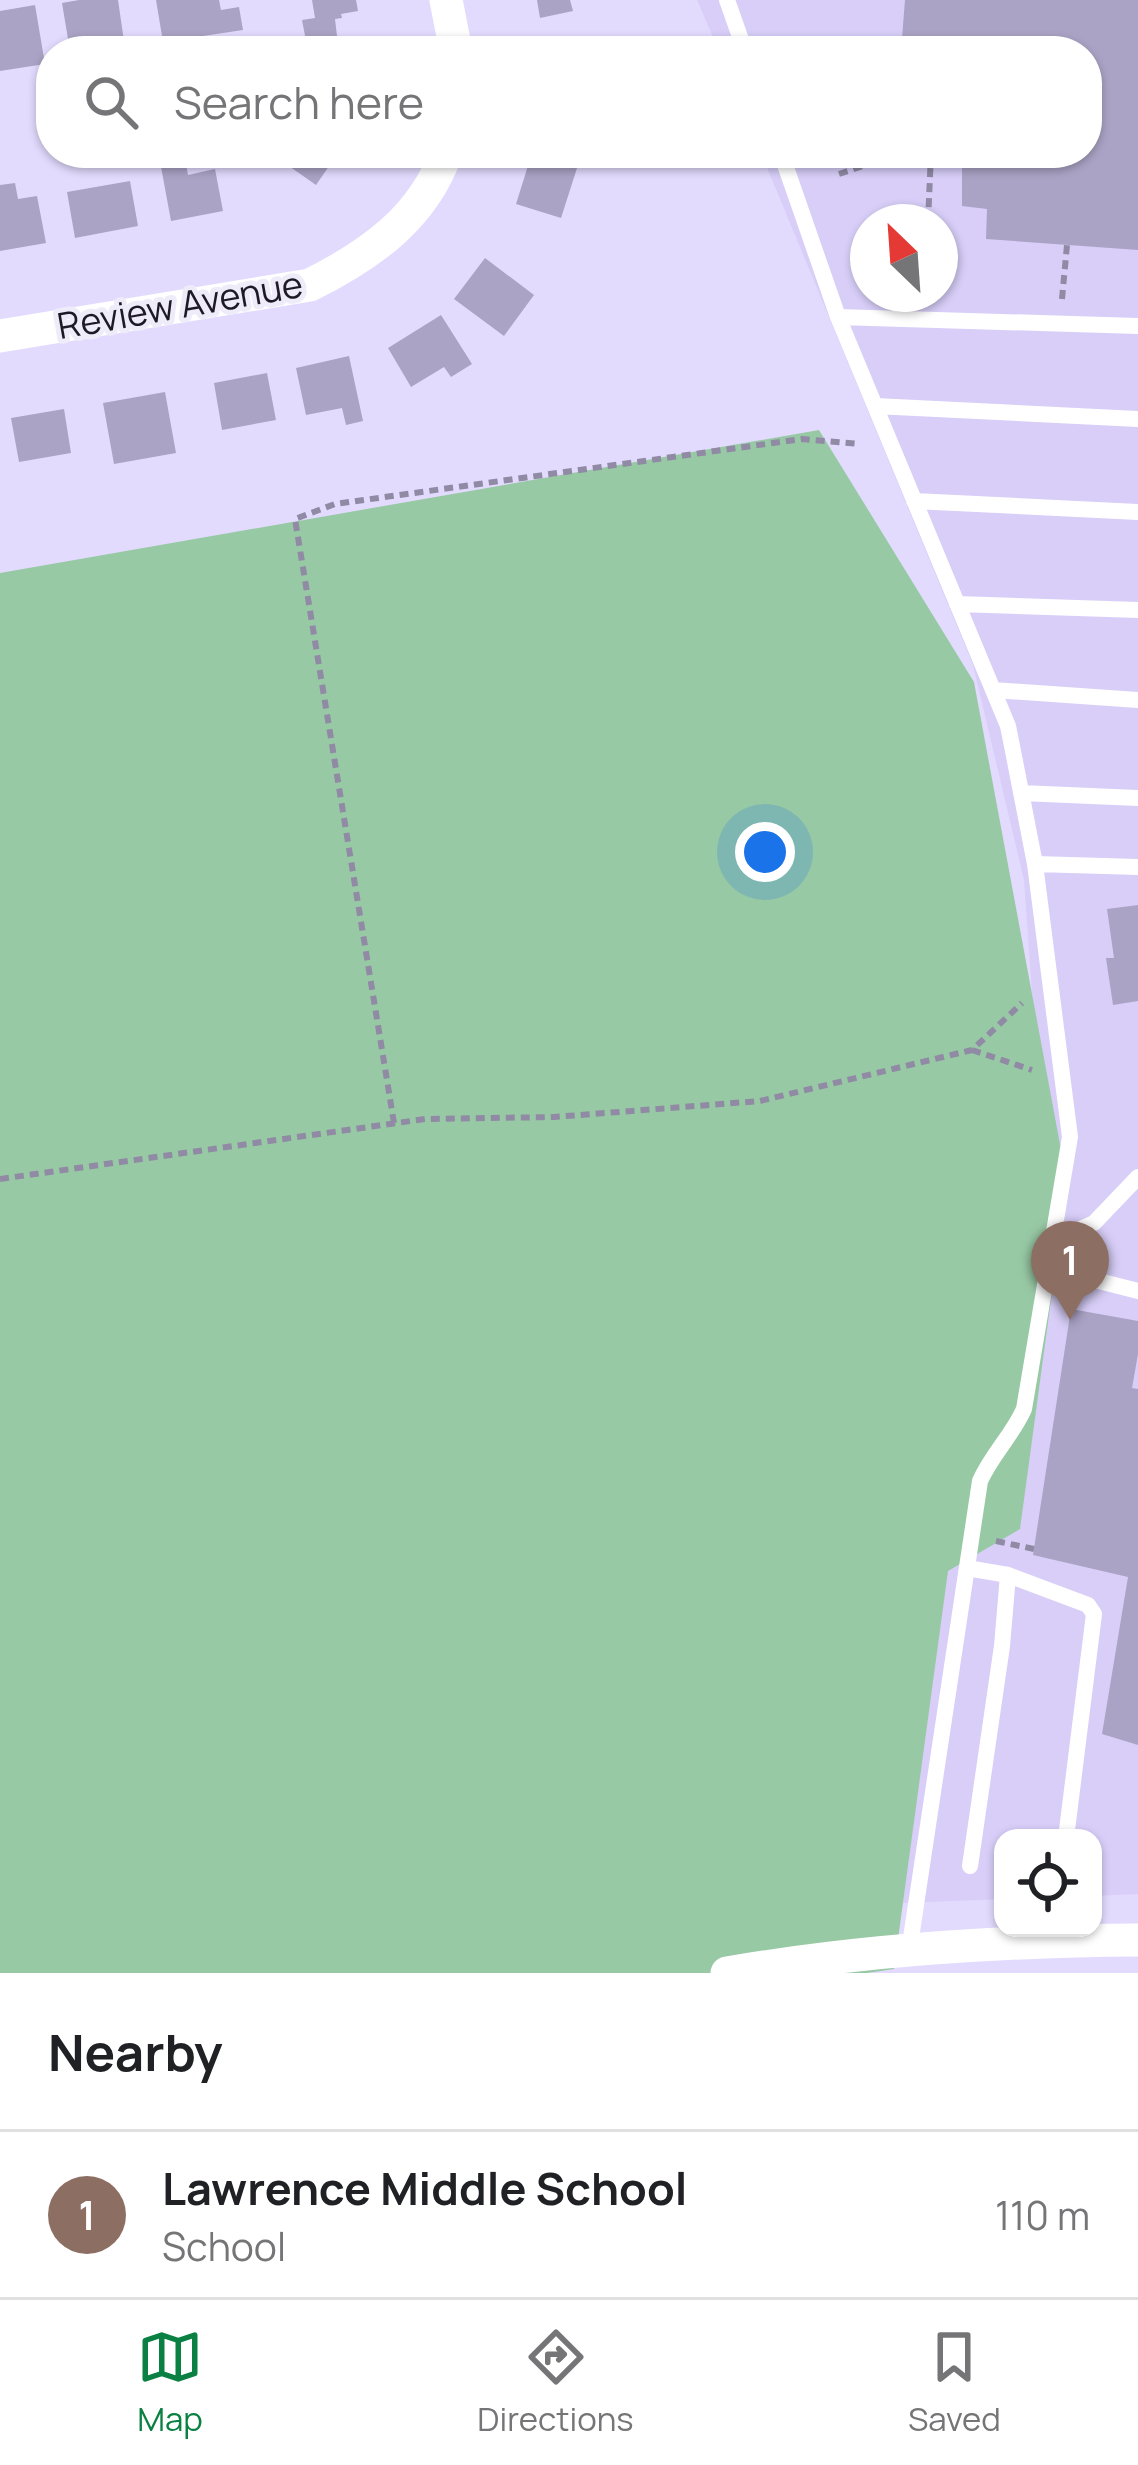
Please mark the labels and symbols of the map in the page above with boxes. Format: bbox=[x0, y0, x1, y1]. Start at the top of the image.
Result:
north arrow bbox=[850, 204, 958, 312]
street label: Review Avenue bbox=[53, 259, 306, 350]
your location bbox=[735, 822, 795, 882]
pin: 1 bbox=[1031, 1221, 1109, 1320]

